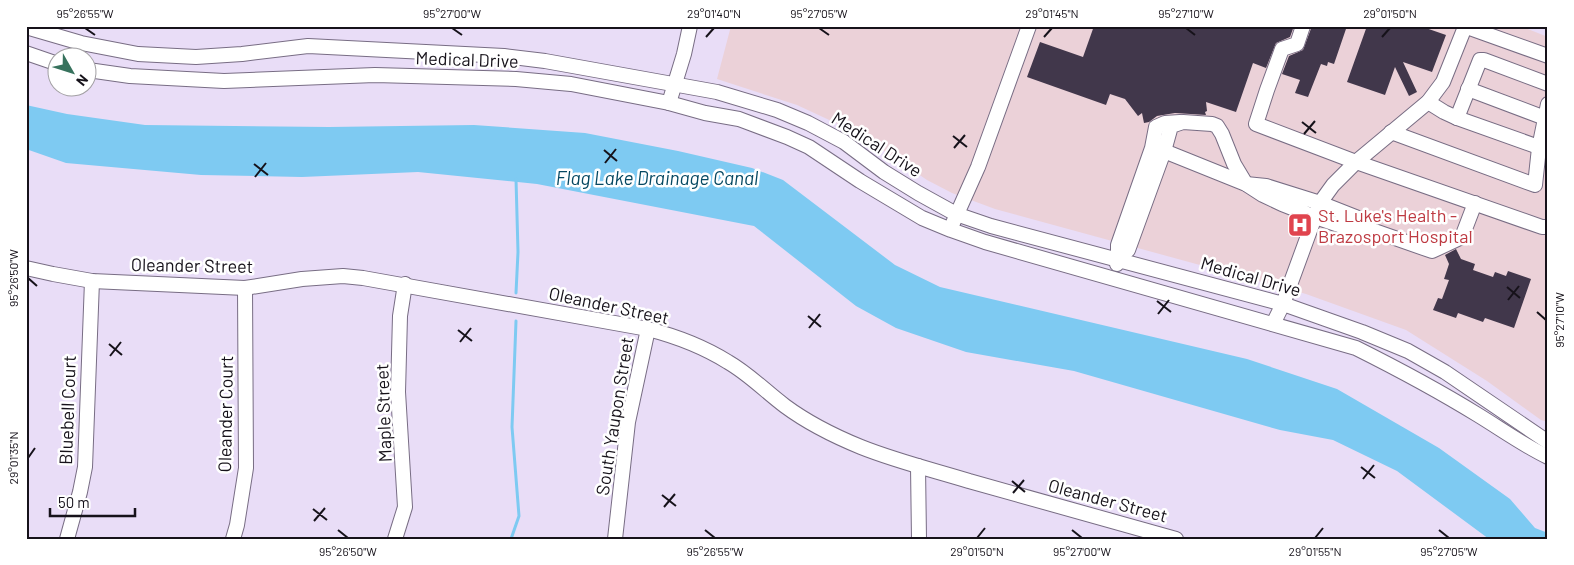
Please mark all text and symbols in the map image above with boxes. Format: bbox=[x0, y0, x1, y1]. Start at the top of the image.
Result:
text: 95°26'55"W bbox=[56, 6, 114, 20]
text: 95°27'00"W bbox=[423, 6, 481, 20]
text: 29°01'40"N bbox=[687, 6, 741, 20]
text: 95°27'05"W bbox=[790, 6, 848, 20]
text: 29°01'45"N bbox=[1025, 6, 1079, 20]
text: 95°27'10"W bbox=[1158, 6, 1214, 20]
text: 29°01'50"N bbox=[1363, 6, 1417, 20]
street label: Medical Drive bbox=[415, 46, 519, 72]
north arrow bbox=[48, 48, 98, 98]
text: N bbox=[73, 72, 92, 89]
street label: Medical Drive bbox=[828, 107, 926, 181]
water label: Flag Lake Drainage Canal bbox=[556, 166, 759, 189]
place label: St. Luke's Health - Brazosport Hospital bbox=[1318, 204, 1473, 247]
hospital icon: St. Luke's Health - Brazosport Hospital bbox=[1287, 212, 1313, 238]
text: 95°26'50"W bbox=[6, 249, 20, 307]
street label: Medical Drive bbox=[1198, 251, 1304, 301]
street label: Oleander Street bbox=[131, 253, 253, 277]
street label: Oleander Street bbox=[547, 282, 671, 328]
text: 95°27'10"W bbox=[1552, 292, 1566, 348]
street label: South Yaupon Street bbox=[591, 335, 637, 497]
street label: Bluebell Court bbox=[54, 355, 80, 465]
street label: Oleander Court bbox=[213, 355, 237, 473]
street label: Maple Street bbox=[370, 363, 396, 463]
text: 29°01'35"N bbox=[6, 431, 20, 485]
street label: Oleander Street bbox=[1046, 474, 1170, 526]
scale bar bbox=[50, 485, 135, 517]
text: 50 m bbox=[58, 493, 90, 511]
text: 95°26'50"W bbox=[319, 544, 377, 558]
text: 95°26'55"W bbox=[686, 544, 744, 558]
text: 29°01'50"N bbox=[950, 544, 1004, 558]
text: 95°27'00"W bbox=[1053, 544, 1111, 558]
text: 29°01'55"N bbox=[1288, 544, 1342, 558]
text: 95°27'05"W bbox=[1420, 544, 1478, 558]

